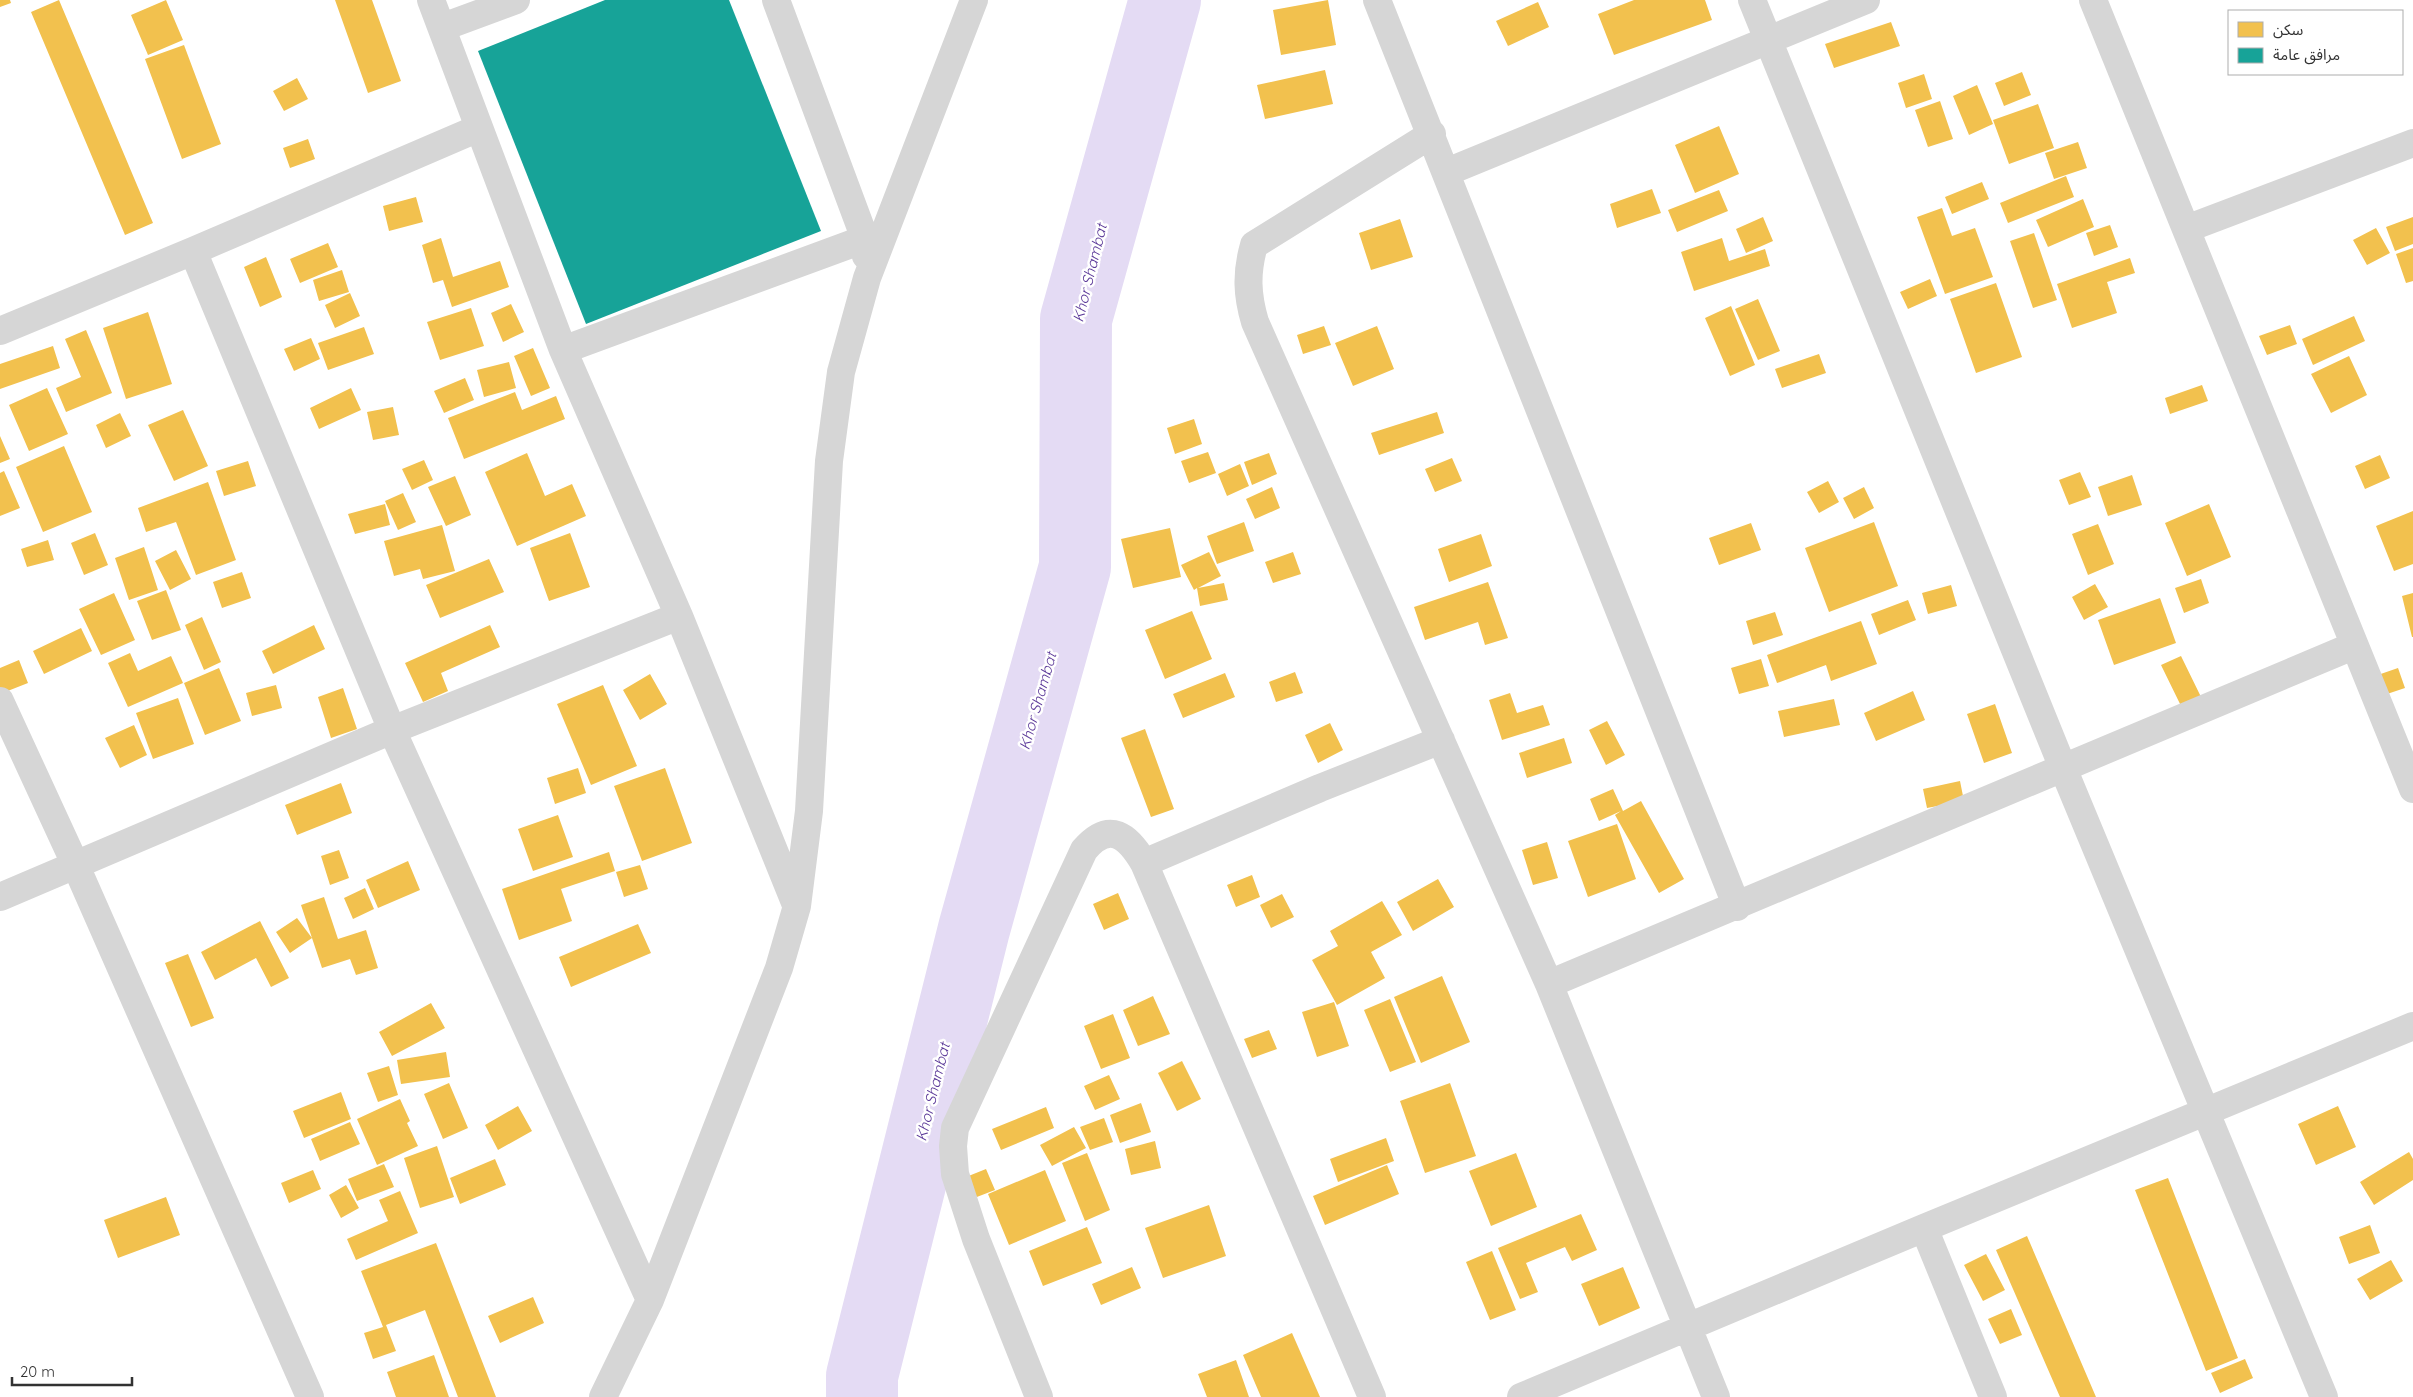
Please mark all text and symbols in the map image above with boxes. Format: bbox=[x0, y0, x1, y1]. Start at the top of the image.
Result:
legend bbox=[2228, 10, 2403, 75]
text: سكن bbox=[2273, 20, 2304, 39]
text: مرافق عامة bbox=[2273, 45, 2340, 65]
water label: Khor Shambat bbox=[1068, 220, 1111, 324]
water label: Khor Shambat bbox=[1015, 648, 1061, 752]
water label: Khor Shambat bbox=[911, 1039, 954, 1143]
scale bar bbox=[12, 1354, 132, 1386]
text: 20 m bbox=[20, 1362, 55, 1381]

